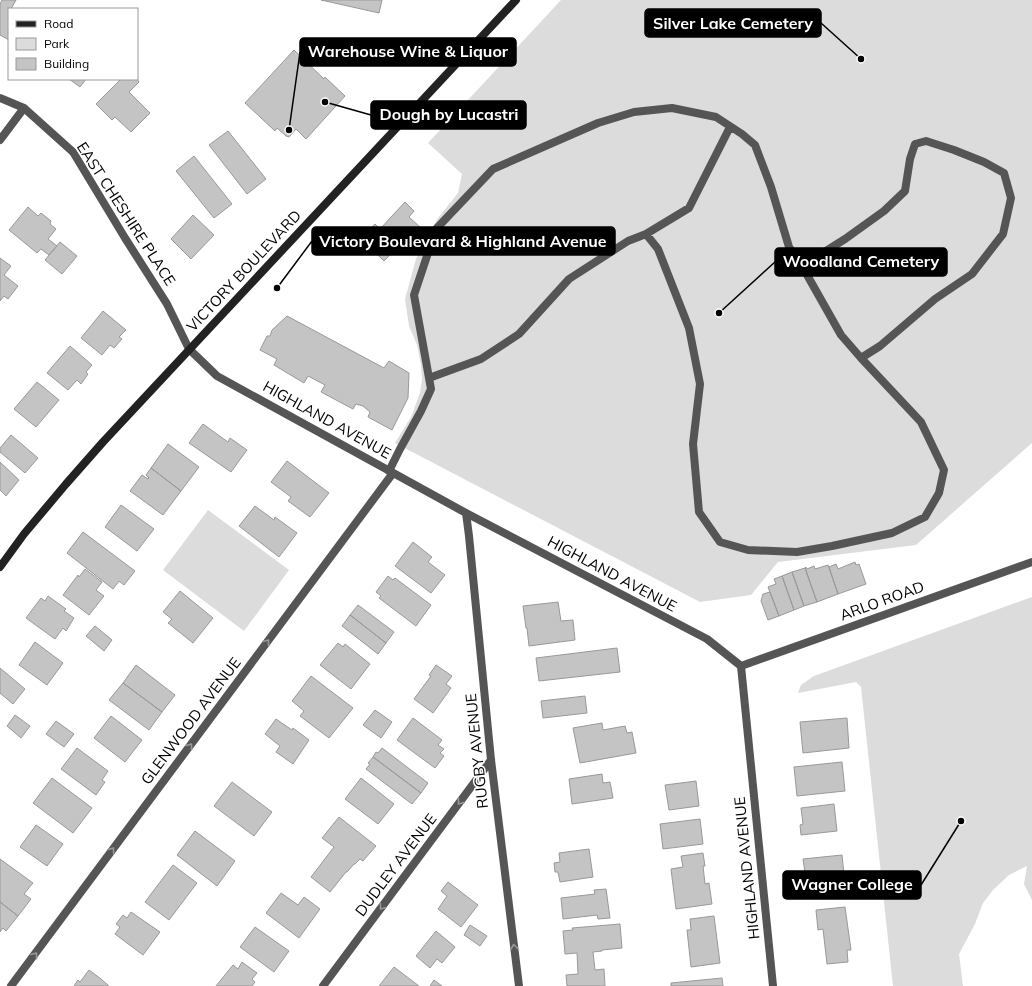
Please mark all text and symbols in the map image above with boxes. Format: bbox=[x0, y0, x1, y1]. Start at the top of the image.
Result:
legend bbox=[8, 8, 138, 80]
callout: Silver Lake Cemetery bbox=[645, 9, 821, 37]
text: Silver Lake Cemetery bbox=[653, 13, 813, 33]
text: Road bbox=[44, 16, 73, 31]
text: Park bbox=[44, 36, 70, 51]
callout: Warehouse Wine & Liquor bbox=[300, 38, 516, 66]
text: Warehouse Wine & Liquor bbox=[308, 41, 509, 61]
text: Building bbox=[44, 56, 89, 71]
callout: Dough by Lucastri bbox=[371, 101, 526, 129]
text: Dough by Lucastri bbox=[380, 104, 518, 124]
street label: EAST CHESHIRE PLACE bbox=[73, 138, 180, 289]
street label: VICTORY BOULEVARD bbox=[182, 206, 305, 336]
callout: Victory Boulevard & Highland Avenue bbox=[312, 227, 615, 255]
text: Victory Boulevard & Highland Avenue bbox=[318, 231, 607, 251]
callout: Woodland Cemetery bbox=[775, 248, 947, 276]
text: Woodland Cemetery bbox=[783, 251, 939, 271]
street label: HIGHLAND AVENUE bbox=[260, 376, 395, 463]
street label: HIGHLAND AVENUE bbox=[544, 531, 680, 616]
street label: ARLO ROAD bbox=[837, 576, 927, 625]
one-way arrow bbox=[263, 639, 270, 646]
street label: GLENWOOD AVENUE bbox=[137, 653, 245, 788]
street label: RUGBY AVENUE bbox=[461, 692, 492, 810]
one-way arrow bbox=[185, 743, 193, 750]
street label: HIGHLAND AVENUE bbox=[730, 796, 763, 940]
one-way arrow bbox=[458, 798, 465, 805]
street label: DUDLEY AVENUE bbox=[351, 809, 441, 920]
one-way arrow bbox=[107, 848, 114, 855]
callout: Wagner College bbox=[783, 871, 921, 899]
text: Wagner College bbox=[791, 874, 913, 894]
one-way arrow bbox=[380, 902, 387, 909]
one-way arrow bbox=[510, 944, 519, 950]
one-way arrow bbox=[30, 952, 37, 959]

